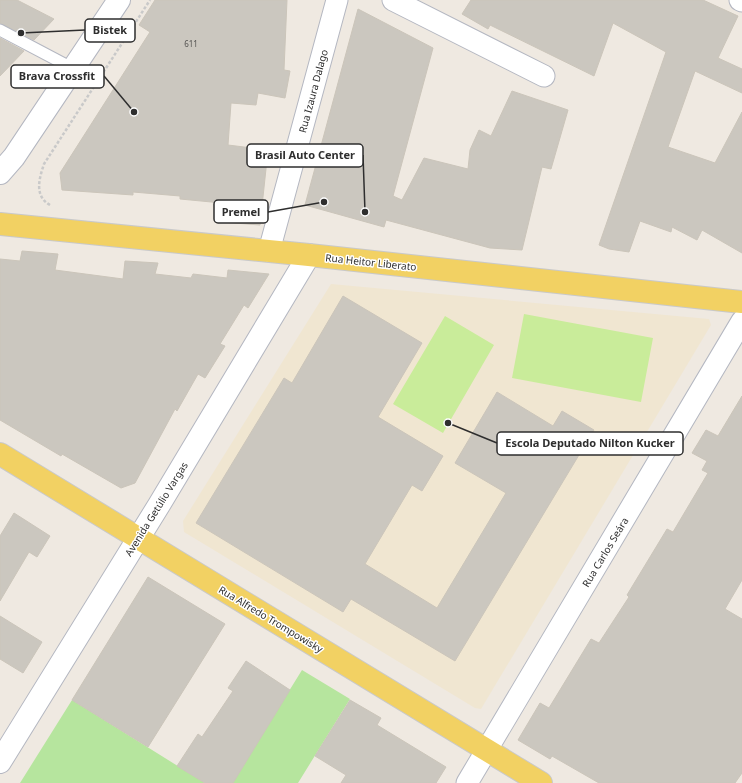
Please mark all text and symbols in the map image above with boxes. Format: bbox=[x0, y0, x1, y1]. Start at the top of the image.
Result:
callout: Bistek bbox=[85, 19, 135, 42]
text: Bistek bbox=[93, 22, 127, 37]
house number: 611 bbox=[184, 38, 198, 49]
street label: Rua Izaura Dalago bbox=[295, 48, 331, 134]
callout: Brava Crossfit bbox=[11, 65, 104, 88]
text: Brava Crossfit bbox=[19, 68, 95, 83]
callout: Brasil Auto Center bbox=[247, 144, 363, 167]
text: Brasil Auto Center bbox=[255, 147, 355, 162]
callout: Premel bbox=[214, 200, 268, 223]
text: Premel bbox=[222, 204, 260, 219]
street label: Rua Heitor Liberato bbox=[325, 250, 417, 274]
callout: Escola Deputado Nilton Kucker bbox=[497, 432, 683, 455]
text: Escola Deputado Nilton Kucker bbox=[505, 435, 675, 450]
street label: Avenida Getúlio Vargas bbox=[121, 459, 191, 559]
street label: Rua Carlos Seára bbox=[579, 515, 631, 589]
street label: Rua Alfredo Trompowisky bbox=[216, 582, 327, 656]

